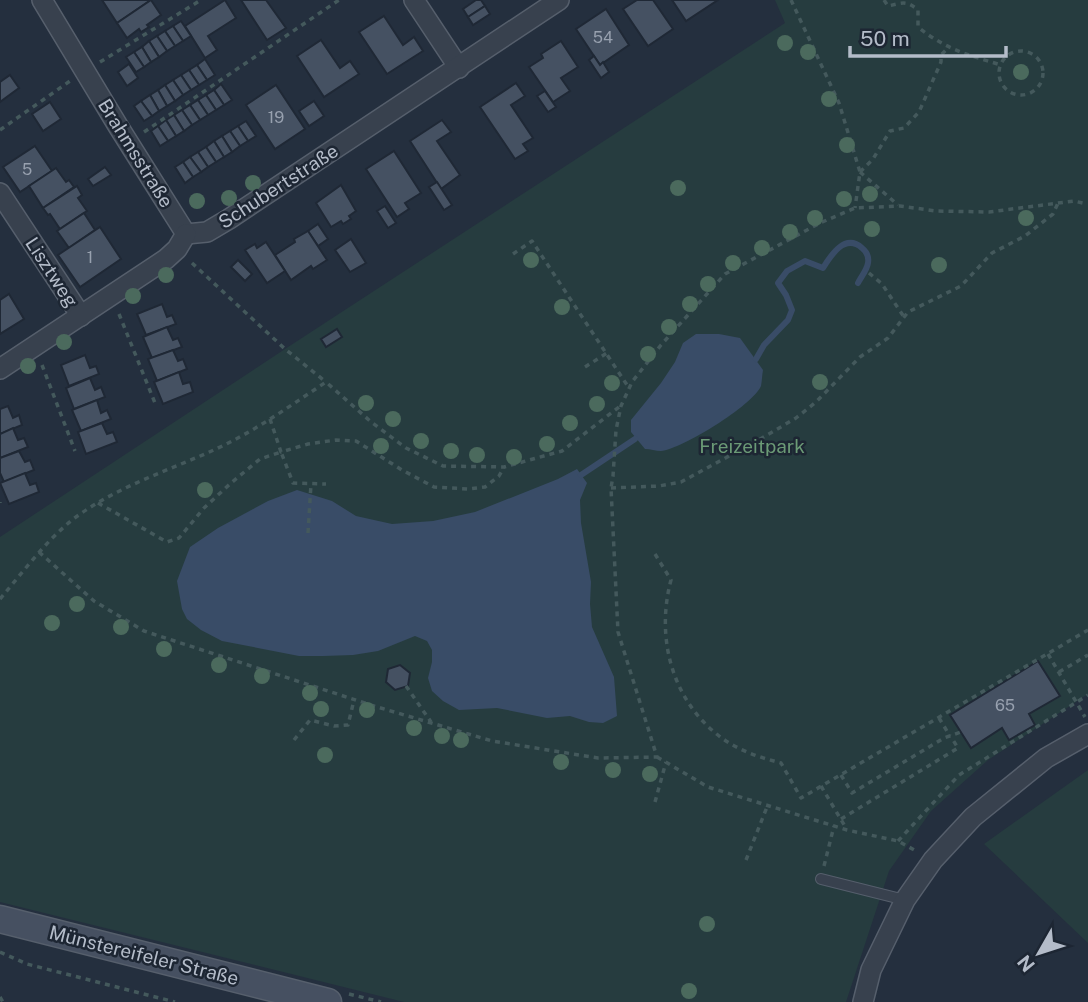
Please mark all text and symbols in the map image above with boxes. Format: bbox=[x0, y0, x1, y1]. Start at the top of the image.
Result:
scale bar bbox=[850, 14, 1006, 58]
text: 50 m bbox=[860, 26, 910, 51]
house number: 54 bbox=[593, 28, 613, 47]
street label: Brahmsstraße bbox=[94, 95, 178, 211]
house number: 19 bbox=[268, 108, 284, 127]
street label: Schubertstraße bbox=[214, 139, 342, 233]
house number: 5 bbox=[22, 160, 32, 179]
street label: Lisztweg bbox=[21, 233, 83, 311]
house number: 1 bbox=[87, 248, 93, 267]
park label: Freizeitpark bbox=[699, 435, 805, 457]
house number: 65 bbox=[995, 696, 1015, 715]
north arrow bbox=[1004, 918, 1074, 988]
street label: Münstereifeler Straße bbox=[47, 921, 241, 989]
text: N bbox=[1013, 951, 1039, 976]

